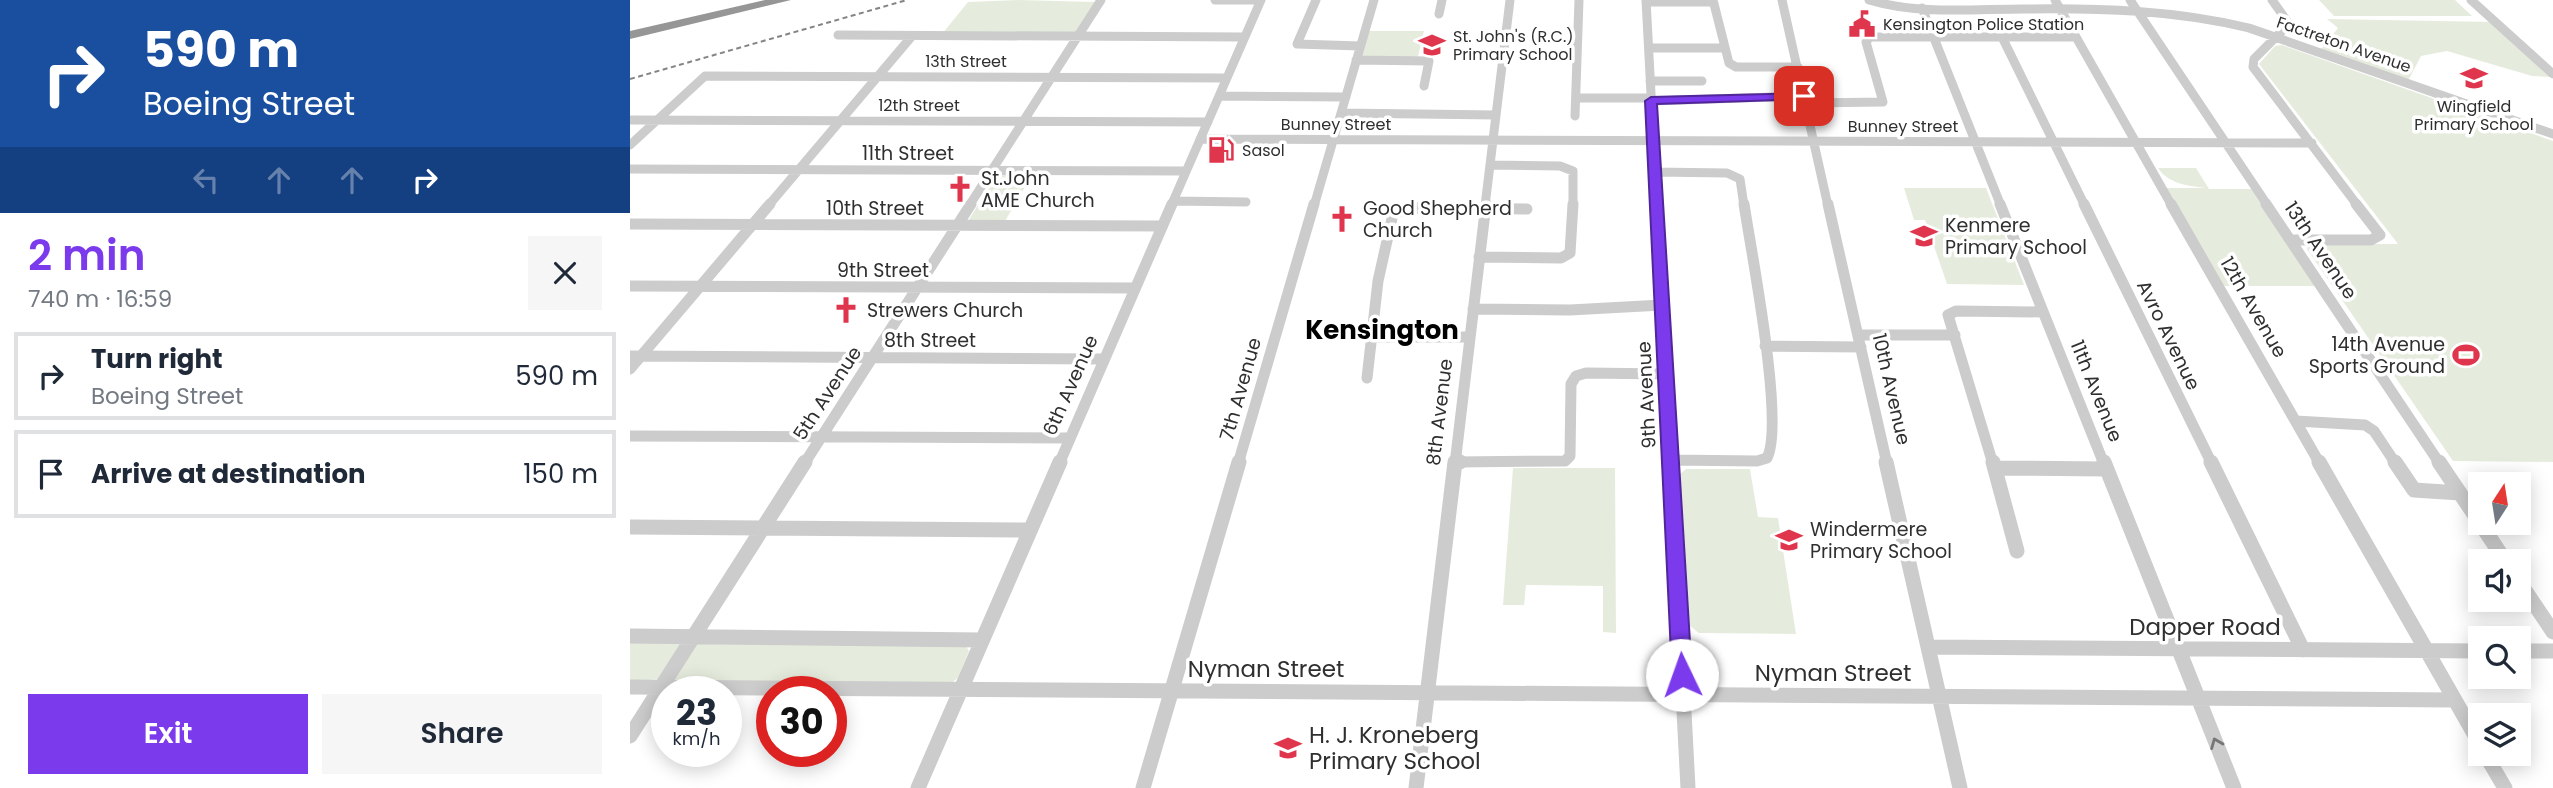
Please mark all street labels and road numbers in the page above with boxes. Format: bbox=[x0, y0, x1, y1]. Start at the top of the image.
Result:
street label: Factreton Avenue bbox=[2273, 11, 2414, 78]
street label: 13th Street bbox=[925, 50, 1007, 73]
street label: 12th Street bbox=[878, 94, 960, 117]
street label: Bunney Street bbox=[1281, 113, 1391, 136]
street label: Bunney Street bbox=[1848, 115, 1958, 138]
street label: 11th Street bbox=[862, 140, 954, 167]
street label: 10th Street bbox=[826, 195, 924, 222]
street label: 13th Avenue bbox=[2278, 196, 2363, 305]
street label: 12th Avenue bbox=[2214, 252, 2293, 363]
street label: 9th Street bbox=[837, 257, 929, 284]
street label: Avro Avenue bbox=[2130, 276, 2207, 395]
street label: 8th Street bbox=[884, 327, 976, 354]
street label: 6th Avenue bbox=[1036, 331, 1105, 440]
street label: 10th Avenue bbox=[1866, 331, 1917, 447]
street label: 7th Avenue bbox=[1213, 335, 1268, 444]
street label: 11th Avenue bbox=[2064, 336, 2129, 446]
street label: 5th Avenue bbox=[787, 341, 868, 446]
street label: 9th Avenue bbox=[1630, 341, 1663, 449]
street label: 8th Avenue bbox=[1420, 357, 1459, 467]
street label: Dapper Road bbox=[2129, 611, 2281, 643]
street label: Nyman Street bbox=[1188, 653, 1344, 685]
street label: Nyman Street bbox=[1755, 657, 1911, 689]

